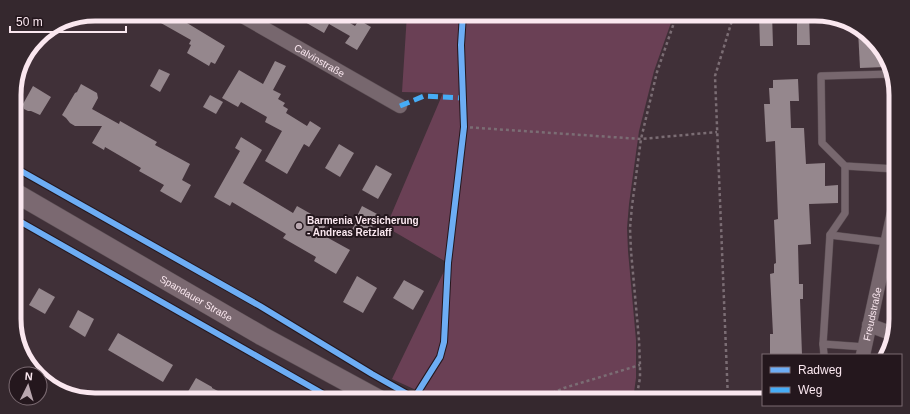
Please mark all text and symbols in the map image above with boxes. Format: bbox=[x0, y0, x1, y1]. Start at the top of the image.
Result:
scale bar bbox=[10, 8, 126, 34]
text: 50 m bbox=[16, 15, 43, 29]
street label: Calvinstraße bbox=[293, 41, 347, 79]
place label: Barmenia Versicherung - Andreas Retzlaff bbox=[307, 215, 419, 238]
marker: Barmenia Versicherung - Andreas Retzlaff bbox=[294, 221, 304, 231]
street label: Spandauer Straße bbox=[158, 273, 235, 323]
street label: Freudstraße bbox=[861, 286, 883, 342]
legend bbox=[762, 354, 902, 406]
text: Radweg bbox=[798, 363, 842, 377]
north arrow bbox=[8, 366, 48, 406]
text: N bbox=[24, 370, 33, 382]
text: Weg bbox=[798, 383, 822, 397]

